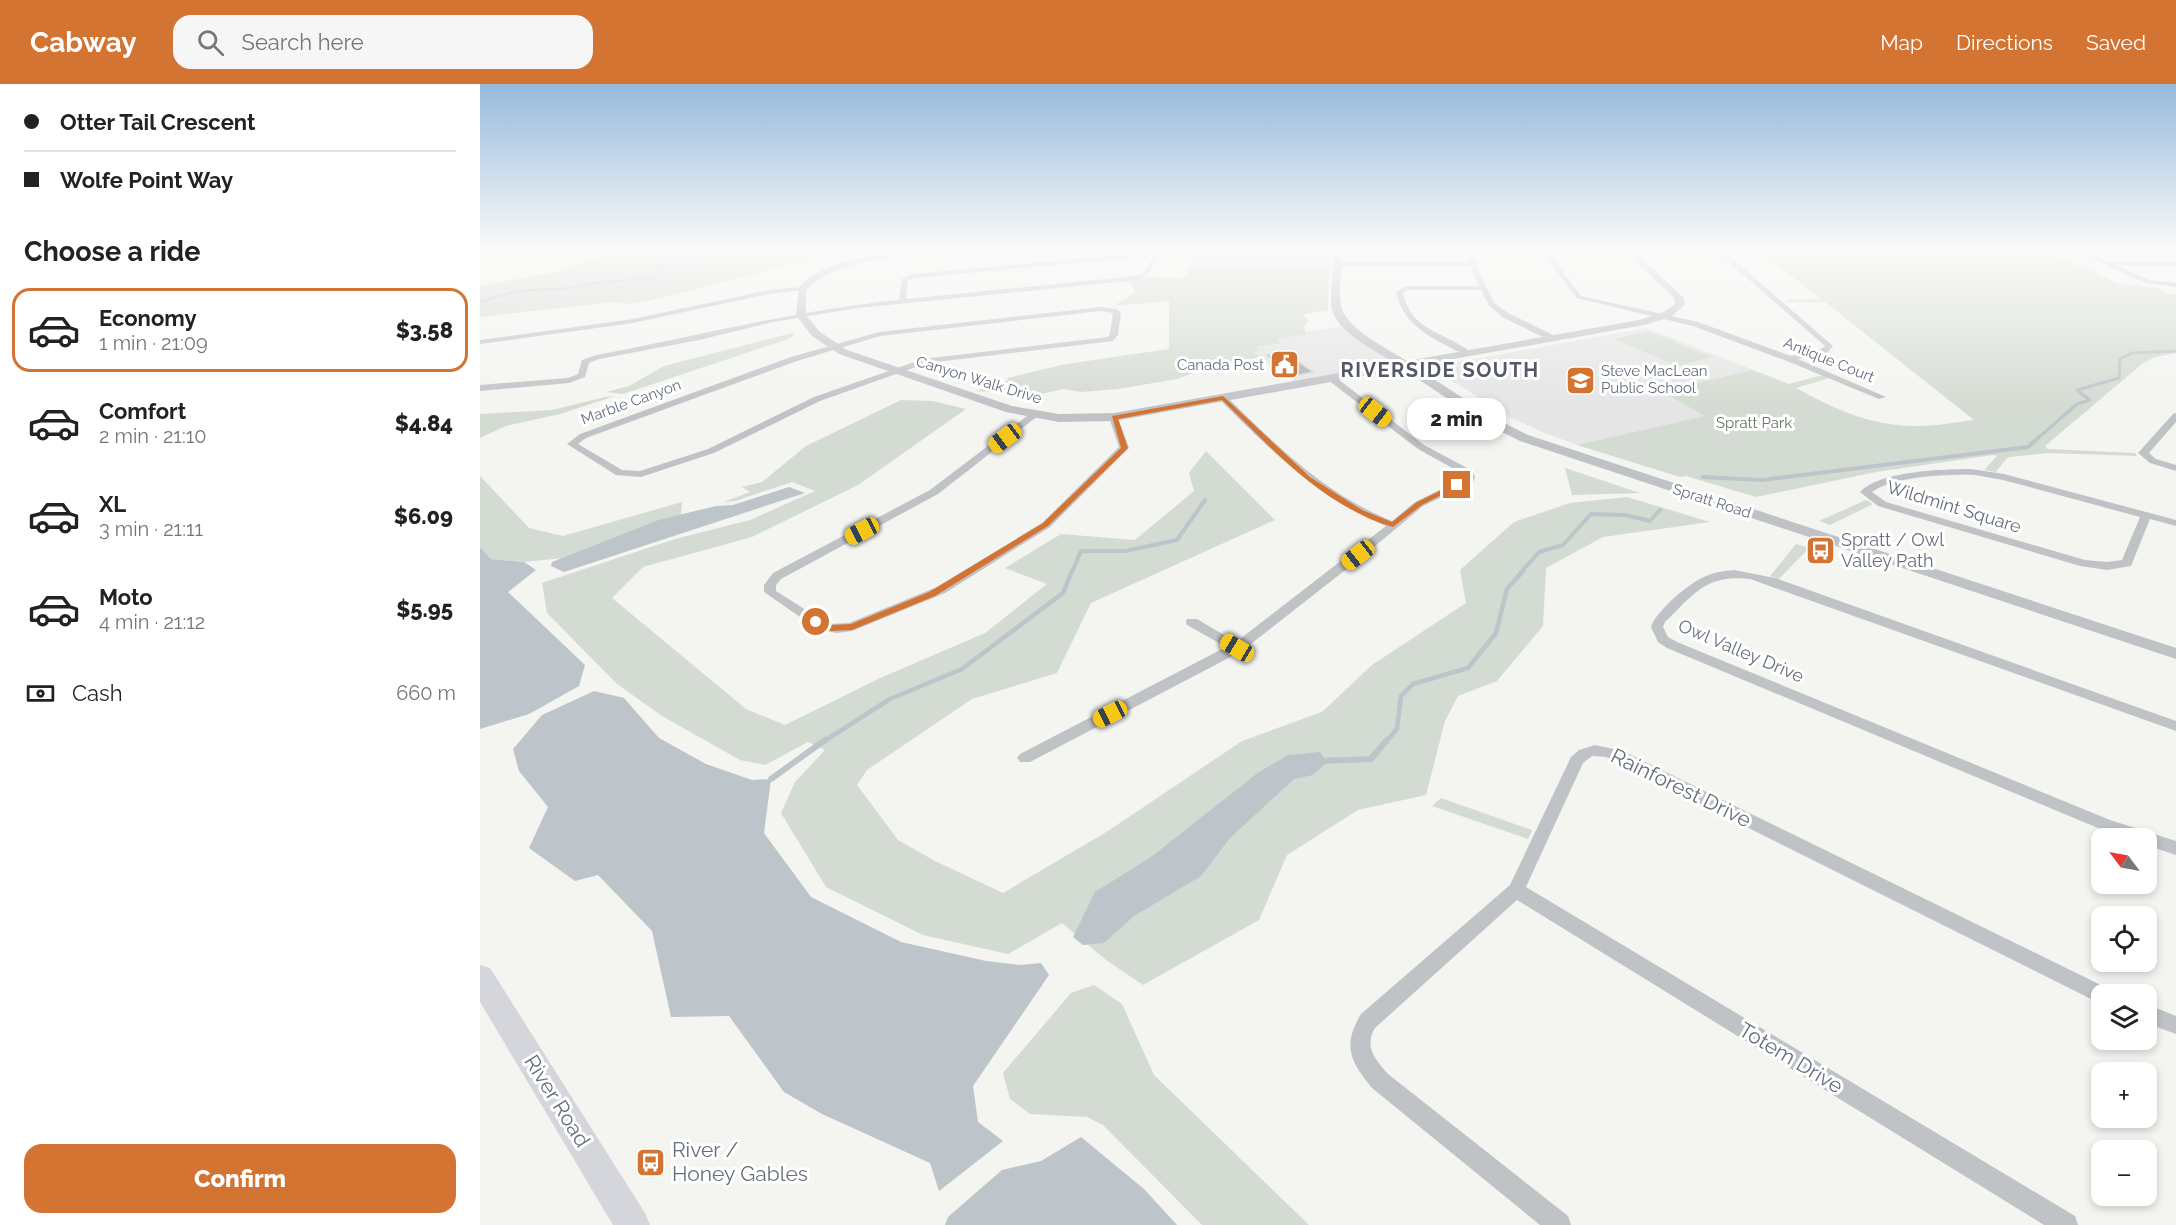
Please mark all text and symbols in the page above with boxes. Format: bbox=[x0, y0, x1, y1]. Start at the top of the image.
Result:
search box bbox=[173, 15, 593, 69]
text: Cabway bbox=[30, 26, 137, 59]
icon: search bbox=[194, 26, 227, 59]
text: Search here bbox=[242, 29, 364, 55]
text: Map bbox=[1880, 30, 1923, 55]
text: Directions bbox=[1956, 30, 2053, 55]
text: Saved bbox=[2086, 30, 2146, 55]
text: Otter Tail Crescent bbox=[60, 109, 256, 135]
text: Wolfe Point Way bbox=[60, 167, 233, 193]
text: Choose a ride bbox=[24, 236, 200, 267]
icon: car bbox=[27, 303, 81, 357]
text: Economy bbox=[99, 305, 197, 331]
text: $3.58 bbox=[396, 317, 453, 343]
text: 1 min · 21:09 bbox=[99, 331, 208, 355]
street label: Antique Court bbox=[1781, 334, 1877, 386]
public building icon: Canada Post bbox=[1269, 349, 1301, 381]
street label: Canyon Walk Drive bbox=[914, 352, 1044, 408]
place label: Canada Post bbox=[1177, 356, 1264, 374]
district label: RIVERSIDE SOUTH bbox=[1340, 358, 1540, 382]
place label: Steve MacLean Public School bbox=[1601, 362, 1708, 397]
school or university icon: Steve MacLean Public School bbox=[1564, 364, 1596, 396]
street label: Marble Canyon bbox=[579, 376, 683, 428]
car bbox=[1355, 394, 1395, 430]
icon: car bbox=[27, 396, 81, 450]
text: Comfort bbox=[99, 398, 186, 424]
callout: 2 min bbox=[1408, 398, 1506, 440]
text: 2 min bbox=[1430, 407, 1483, 431]
text: $4.84 bbox=[395, 410, 453, 436]
park label: Spratt Park bbox=[1716, 414, 1792, 432]
car bbox=[985, 420, 1025, 456]
text: 2 min · 21:10 bbox=[99, 424, 206, 448]
route end bbox=[1443, 471, 1470, 498]
street label: Wildmint Square bbox=[1884, 476, 2024, 537]
street label: Spratt Road bbox=[1670, 480, 1754, 522]
icon: car bbox=[27, 489, 81, 543]
text: XL bbox=[99, 491, 126, 517]
text: $6.09 bbox=[394, 503, 453, 529]
car bbox=[842, 515, 882, 547]
text: 3 min · 21:11 bbox=[99, 517, 203, 541]
place label: Spratt / Owl Valley Path bbox=[1841, 529, 1944, 571]
bus stop icon: Spratt / Owl Valley Path bbox=[1804, 534, 1836, 566]
car bbox=[1338, 537, 1378, 573]
icon: car bbox=[27, 582, 81, 636]
text: Moto bbox=[99, 584, 153, 610]
text: $5.95 bbox=[396, 596, 453, 622]
route start bbox=[802, 608, 829, 635]
text: 4 min · 21:12 bbox=[99, 610, 205, 634]
street label: Owl Valley Drive bbox=[1675, 615, 1808, 687]
car bbox=[1217, 631, 1257, 665]
icon: cash bbox=[24, 677, 57, 710]
text: Cash bbox=[72, 680, 123, 706]
text: 660 m bbox=[396, 681, 456, 705]
car bbox=[1090, 698, 1130, 730]
street label: Rainforest Drive bbox=[1607, 743, 1755, 832]
north arrow bbox=[2091, 828, 2157, 894]
map controls bbox=[2091, 828, 2157, 1206]
button: locate bbox=[2091, 906, 2157, 972]
button: layers bbox=[2091, 984, 2157, 1050]
street label: Totem Drive bbox=[1735, 1017, 1848, 1098]
street label: River Road bbox=[519, 1050, 596, 1151]
button: + bbox=[2091, 1062, 2157, 1128]
place label: River / Honey Gables bbox=[672, 1137, 808, 1186]
button: − bbox=[2091, 1140, 2157, 1206]
button: Confirm bbox=[24, 1144, 456, 1213]
bus stop icon: River / Honey Gables bbox=[635, 1146, 667, 1178]

